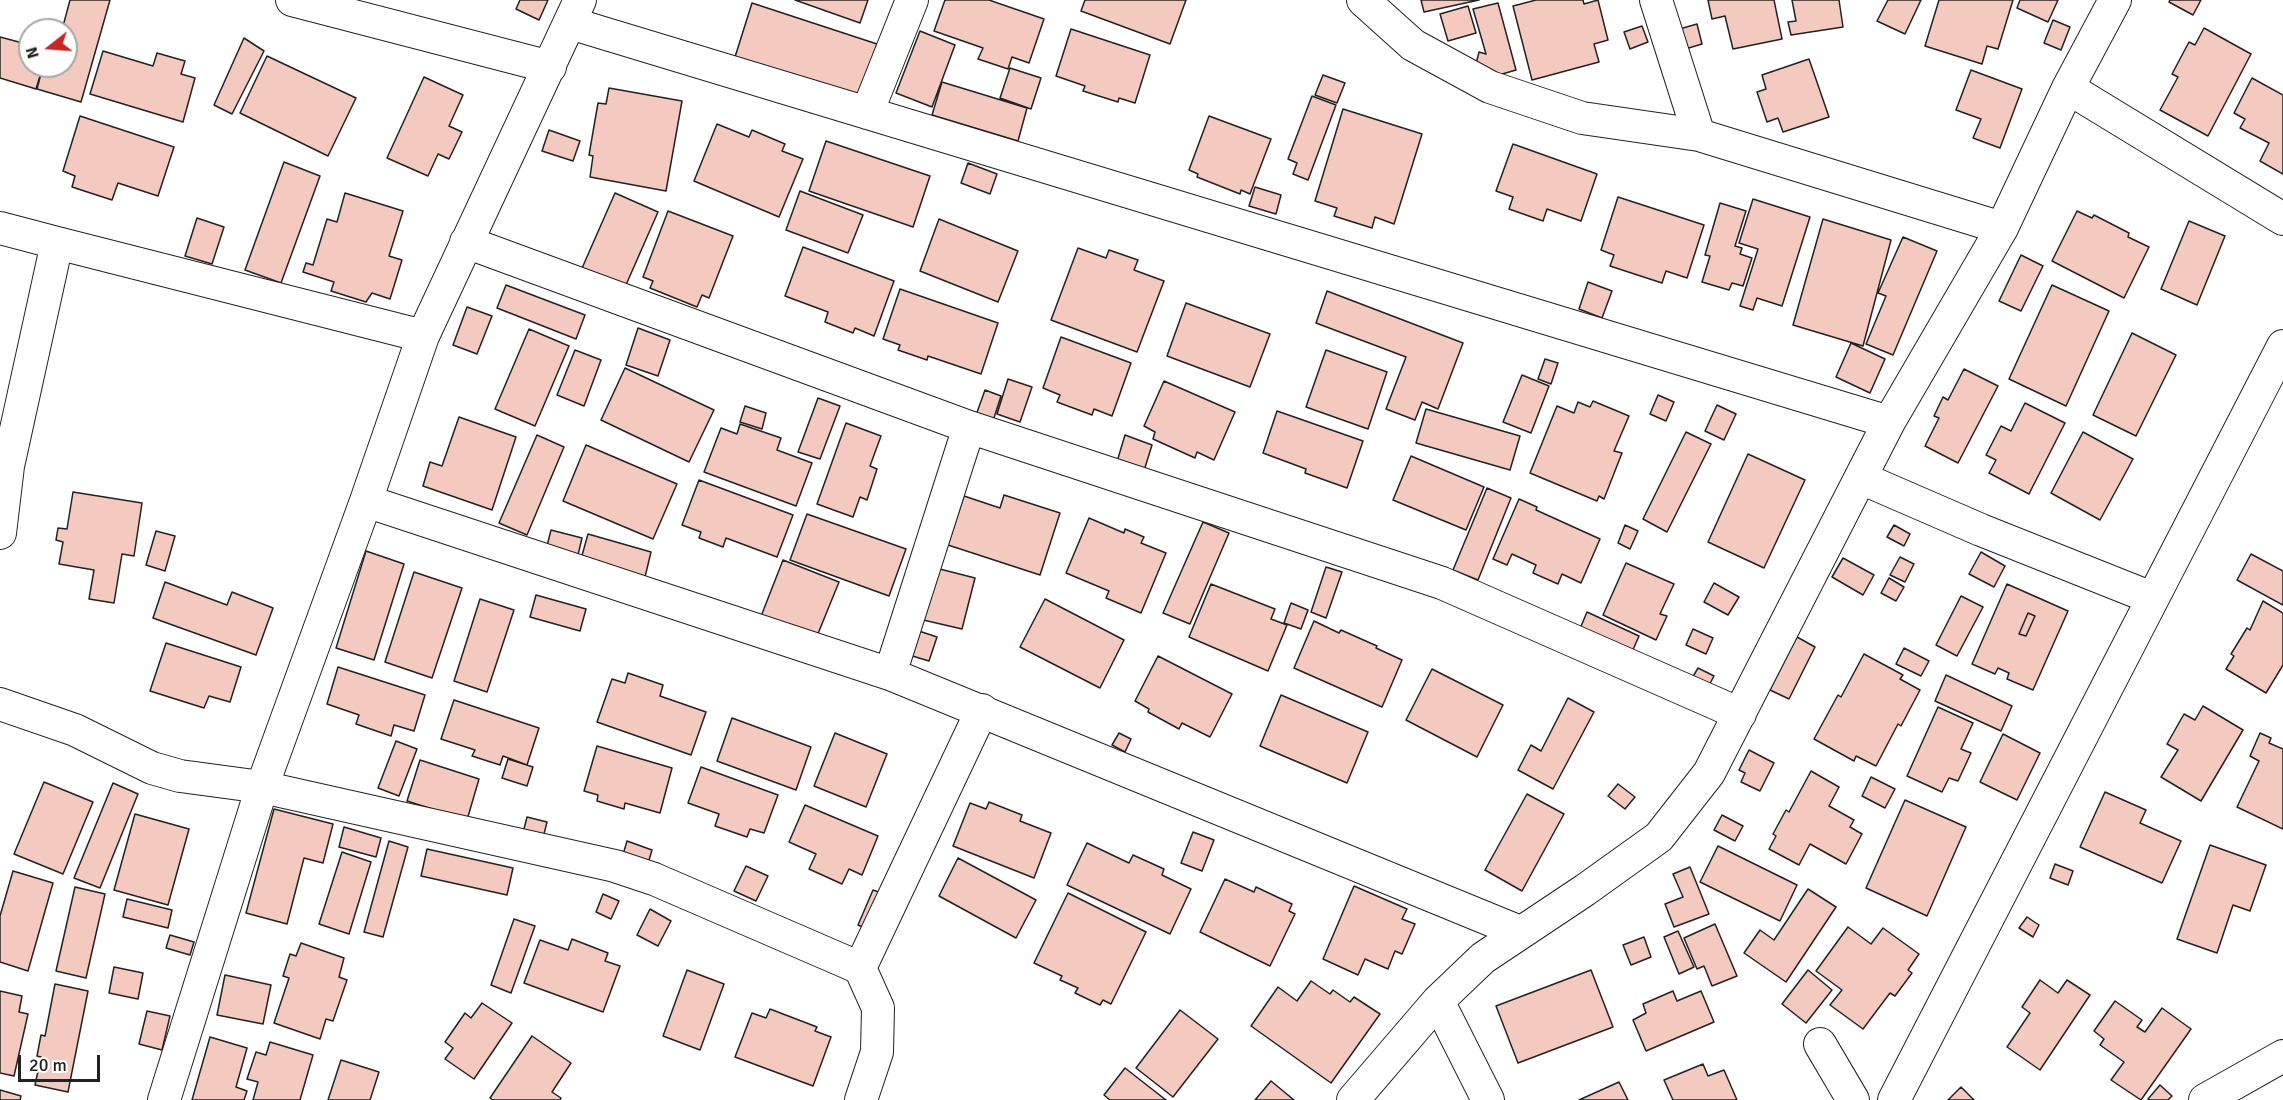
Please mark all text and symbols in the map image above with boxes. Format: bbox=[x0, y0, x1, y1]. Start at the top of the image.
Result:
north arrow bbox=[18, 18, 78, 78]
text: N bbox=[22, 44, 44, 61]
scale bar bbox=[21, 1043, 104, 1081]
text: 20 m bbox=[29, 1054, 67, 1076]

